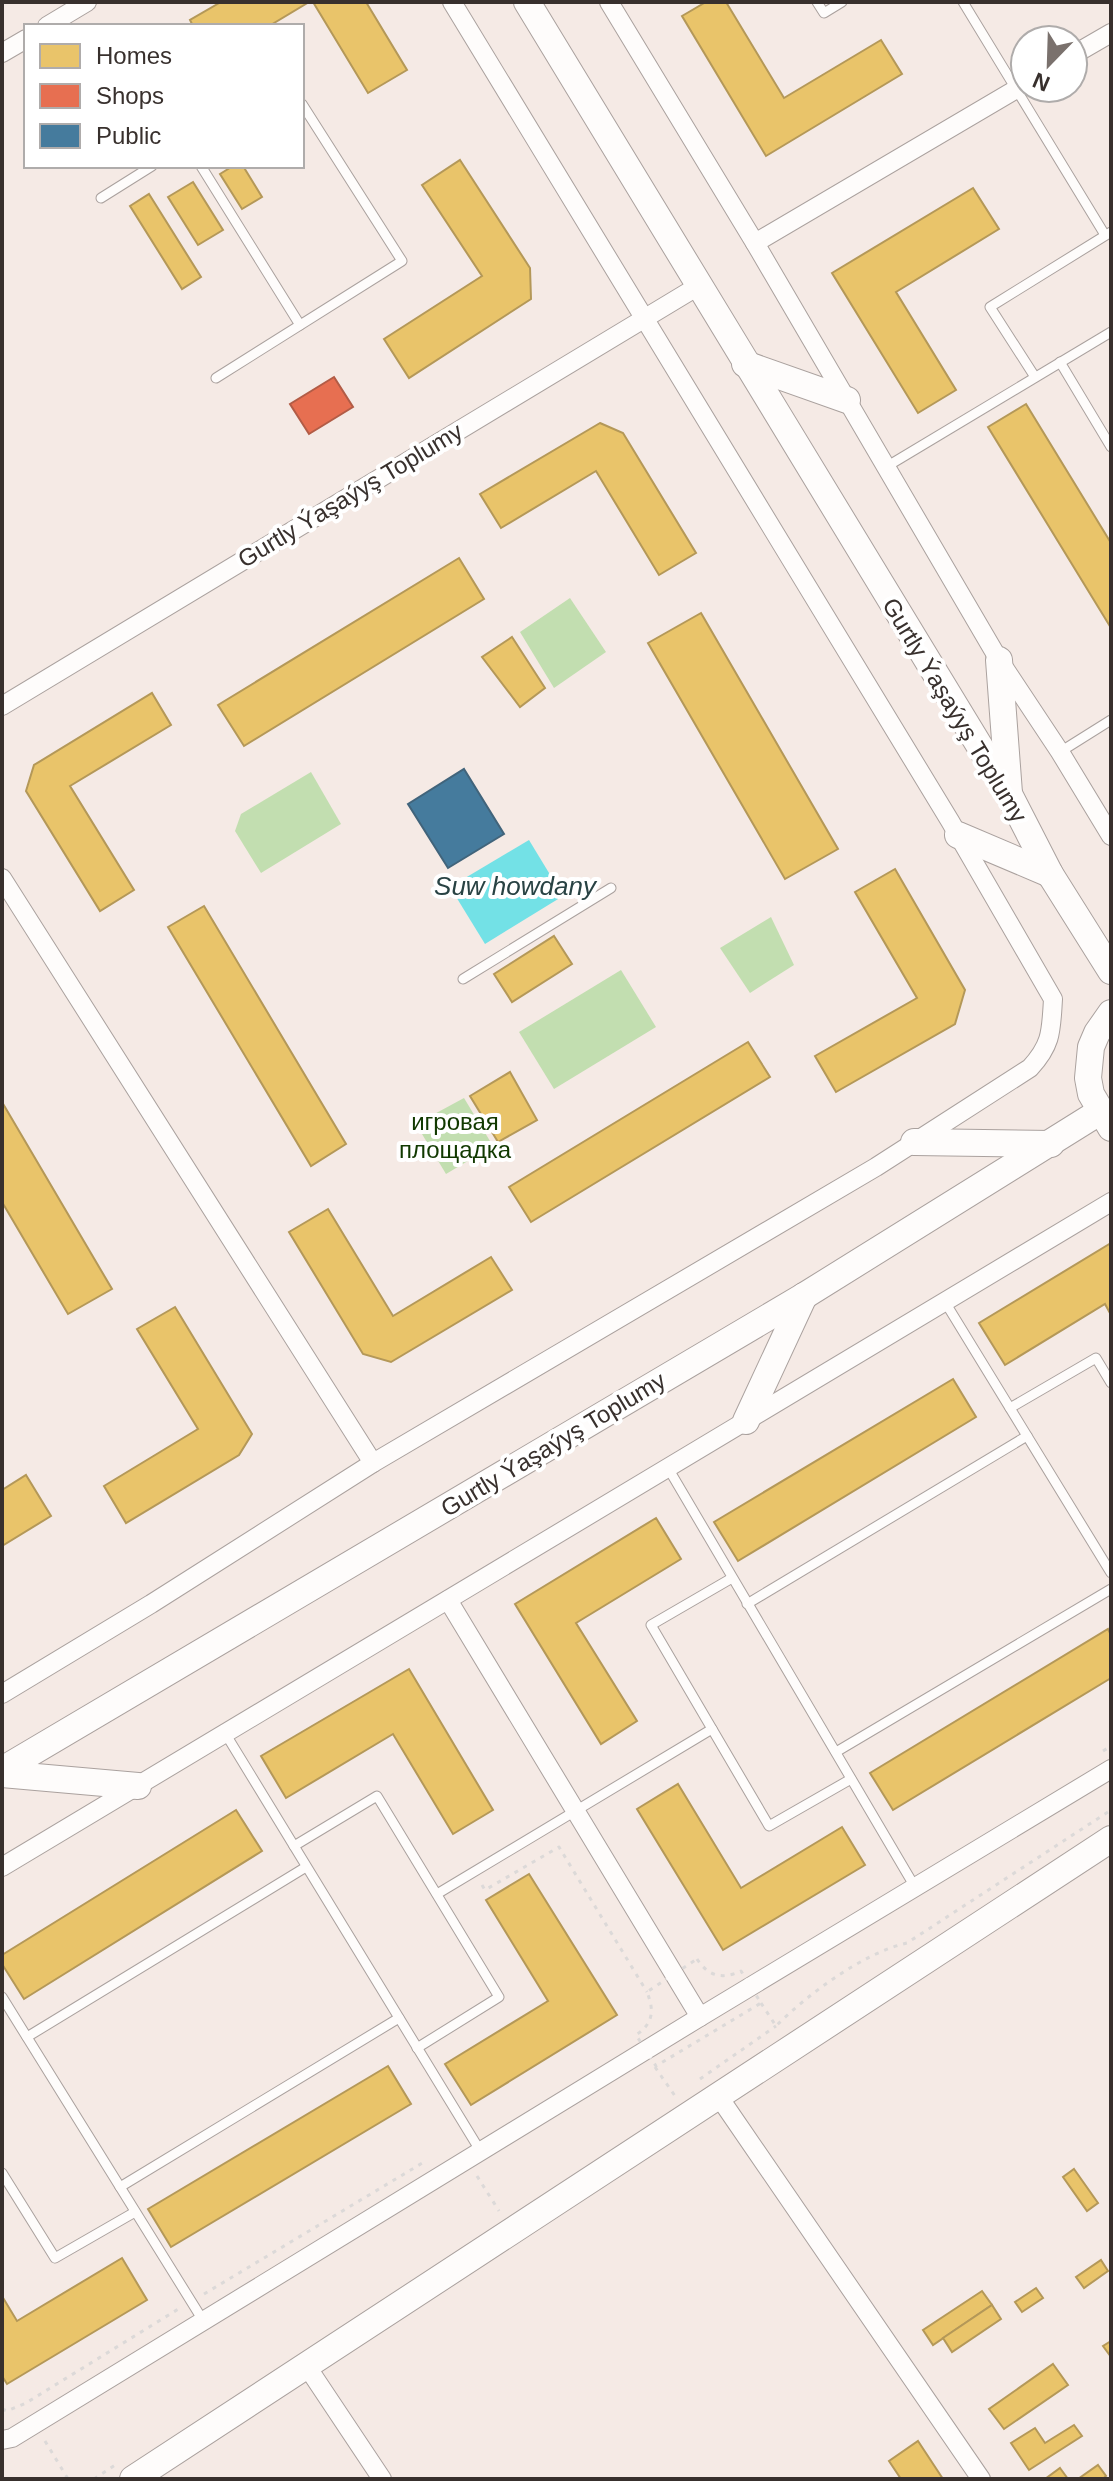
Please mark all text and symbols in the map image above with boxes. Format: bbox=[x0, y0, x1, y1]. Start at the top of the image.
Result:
legend bbox=[24, 24, 304, 168]
north arrow bbox=[1009, 24, 1089, 104]
text: Homes bbox=[96, 42, 172, 69]
text: N bbox=[1029, 67, 1054, 97]
text: Shops bbox=[96, 82, 164, 109]
text: Public bbox=[96, 122, 161, 149]
street label: Gurtly Ýaşaýyş Toplumy bbox=[233, 417, 467, 573]
street label: Gurtly Ýaşaýyş Toplumy bbox=[877, 593, 1033, 827]
water label: Suw howdany bbox=[434, 871, 598, 901]
park label: игровая площадка bbox=[399, 1108, 512, 1163]
street label: Gurtly Ýaşaýyş Toplumy bbox=[436, 1366, 670, 1522]

